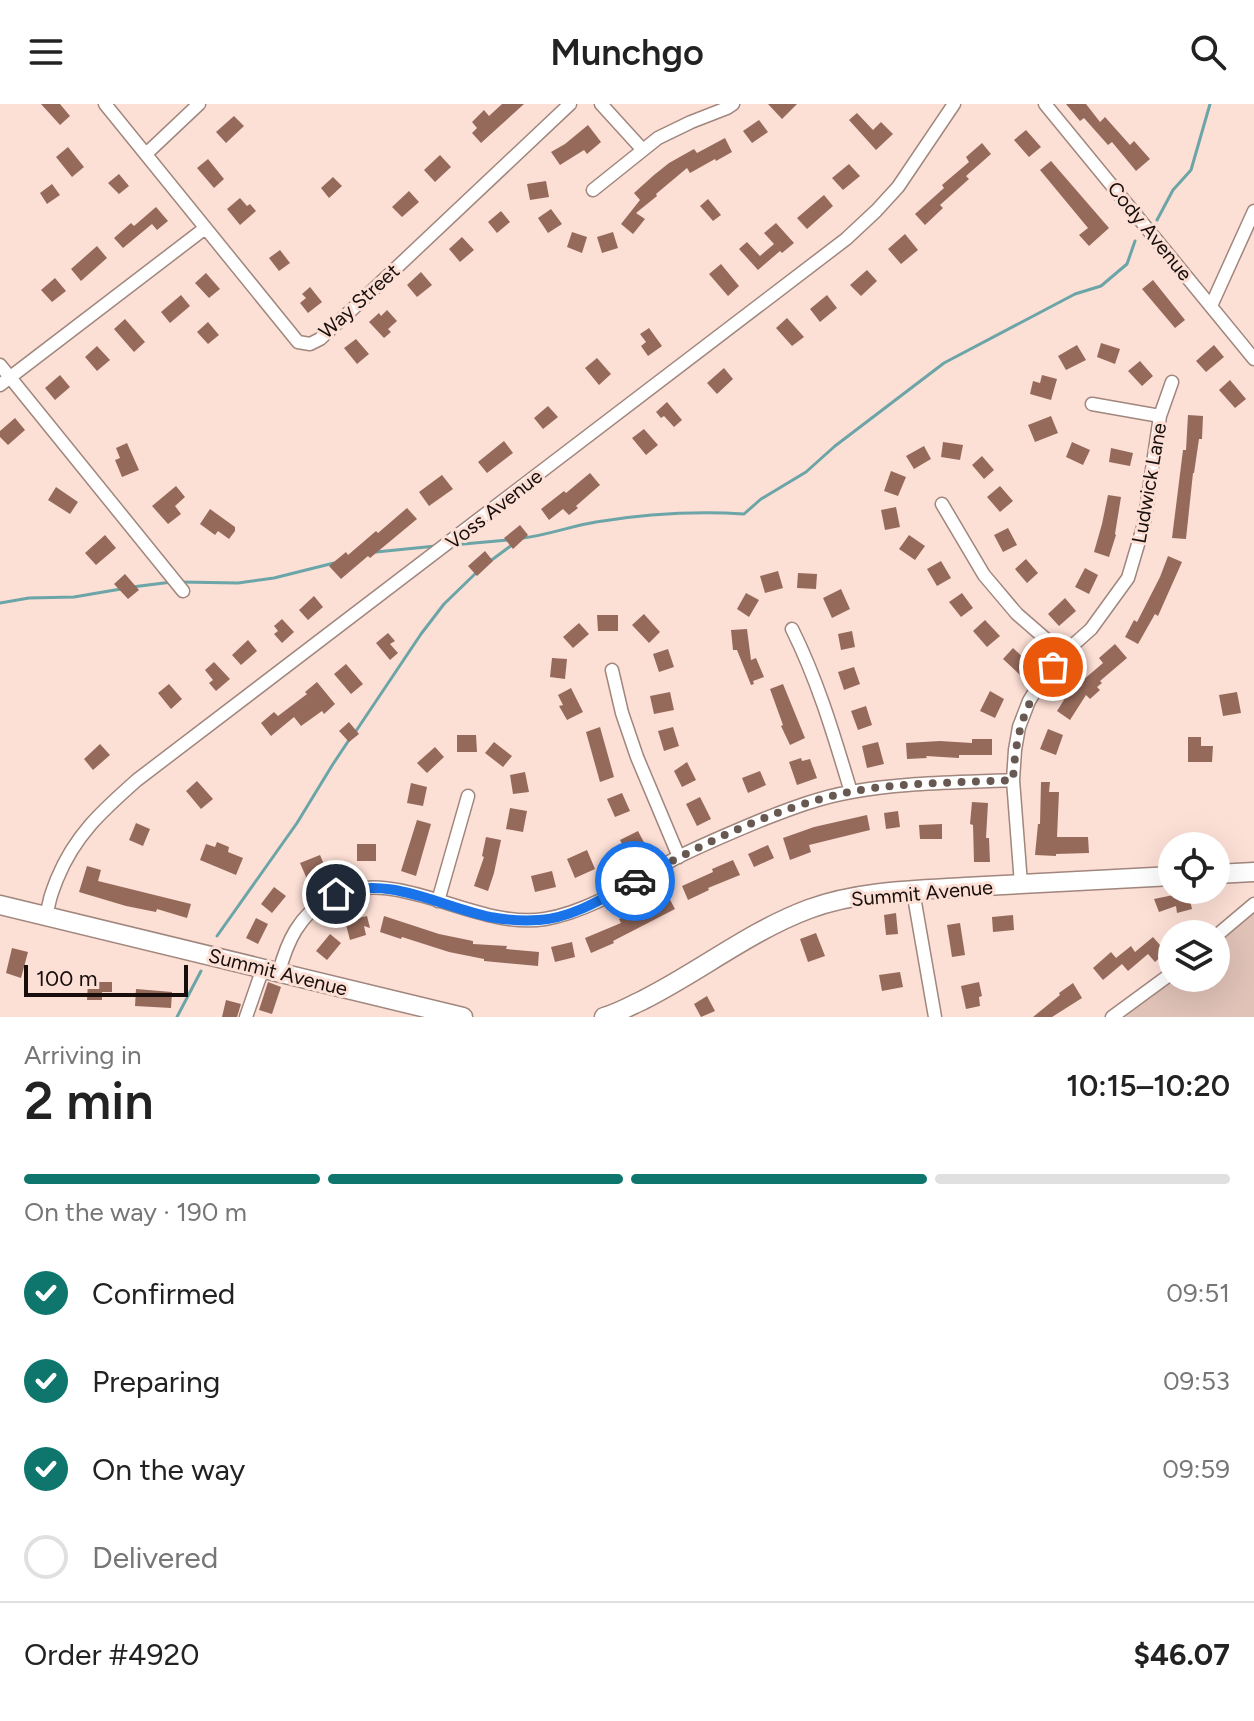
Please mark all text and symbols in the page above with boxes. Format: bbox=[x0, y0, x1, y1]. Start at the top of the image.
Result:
icon: menu bbox=[24, 30, 68, 74]
icon: search bbox=[1186, 30, 1230, 74]
text: Munchgo bbox=[550, 31, 704, 74]
street label: Cody Avenue bbox=[1103, 176, 1197, 286]
street label: Way Street bbox=[314, 259, 404, 343]
street label: Ludwick Lane bbox=[1127, 421, 1171, 545]
street label: Voss Avenue bbox=[441, 464, 547, 554]
pin bbox=[1019, 633, 1087, 701]
icon: bag bbox=[1031, 645, 1075, 689]
map controls bbox=[1158, 832, 1230, 992]
button: locate bbox=[1158, 832, 1230, 904]
courier bbox=[595, 841, 675, 921]
icon: car bbox=[613, 859, 657, 903]
pin bbox=[302, 860, 370, 928]
icon: home bbox=[314, 872, 358, 916]
street label: Summit Avenue bbox=[850, 875, 994, 911]
button: layers bbox=[1158, 920, 1230, 992]
street label: Summit Avenue bbox=[206, 943, 350, 1001]
scale bar bbox=[24, 961, 188, 997]
text: 100 m bbox=[36, 965, 97, 992]
text: Arriving in bbox=[24, 1039, 142, 1071]
text: 10:15–10:20 bbox=[1066, 1067, 1230, 1104]
text: 2 min bbox=[24, 1070, 153, 1132]
text: On the way · 190 m bbox=[24, 1196, 247, 1228]
icon: check bbox=[24, 1271, 68, 1315]
text: Confirmed bbox=[92, 1275, 235, 1312]
text: 09:51 bbox=[1166, 1277, 1230, 1309]
icon: check bbox=[24, 1359, 68, 1403]
text: Preparing bbox=[92, 1363, 220, 1400]
text: 09:53 bbox=[1163, 1365, 1230, 1397]
icon: check bbox=[24, 1447, 68, 1491]
text: On the way bbox=[92, 1451, 245, 1488]
text: 09:59 bbox=[1162, 1453, 1230, 1485]
text: Delivered bbox=[92, 1539, 218, 1576]
text: Order #4920 bbox=[24, 1636, 199, 1673]
text: $46.07 bbox=[1133, 1636, 1230, 1673]

